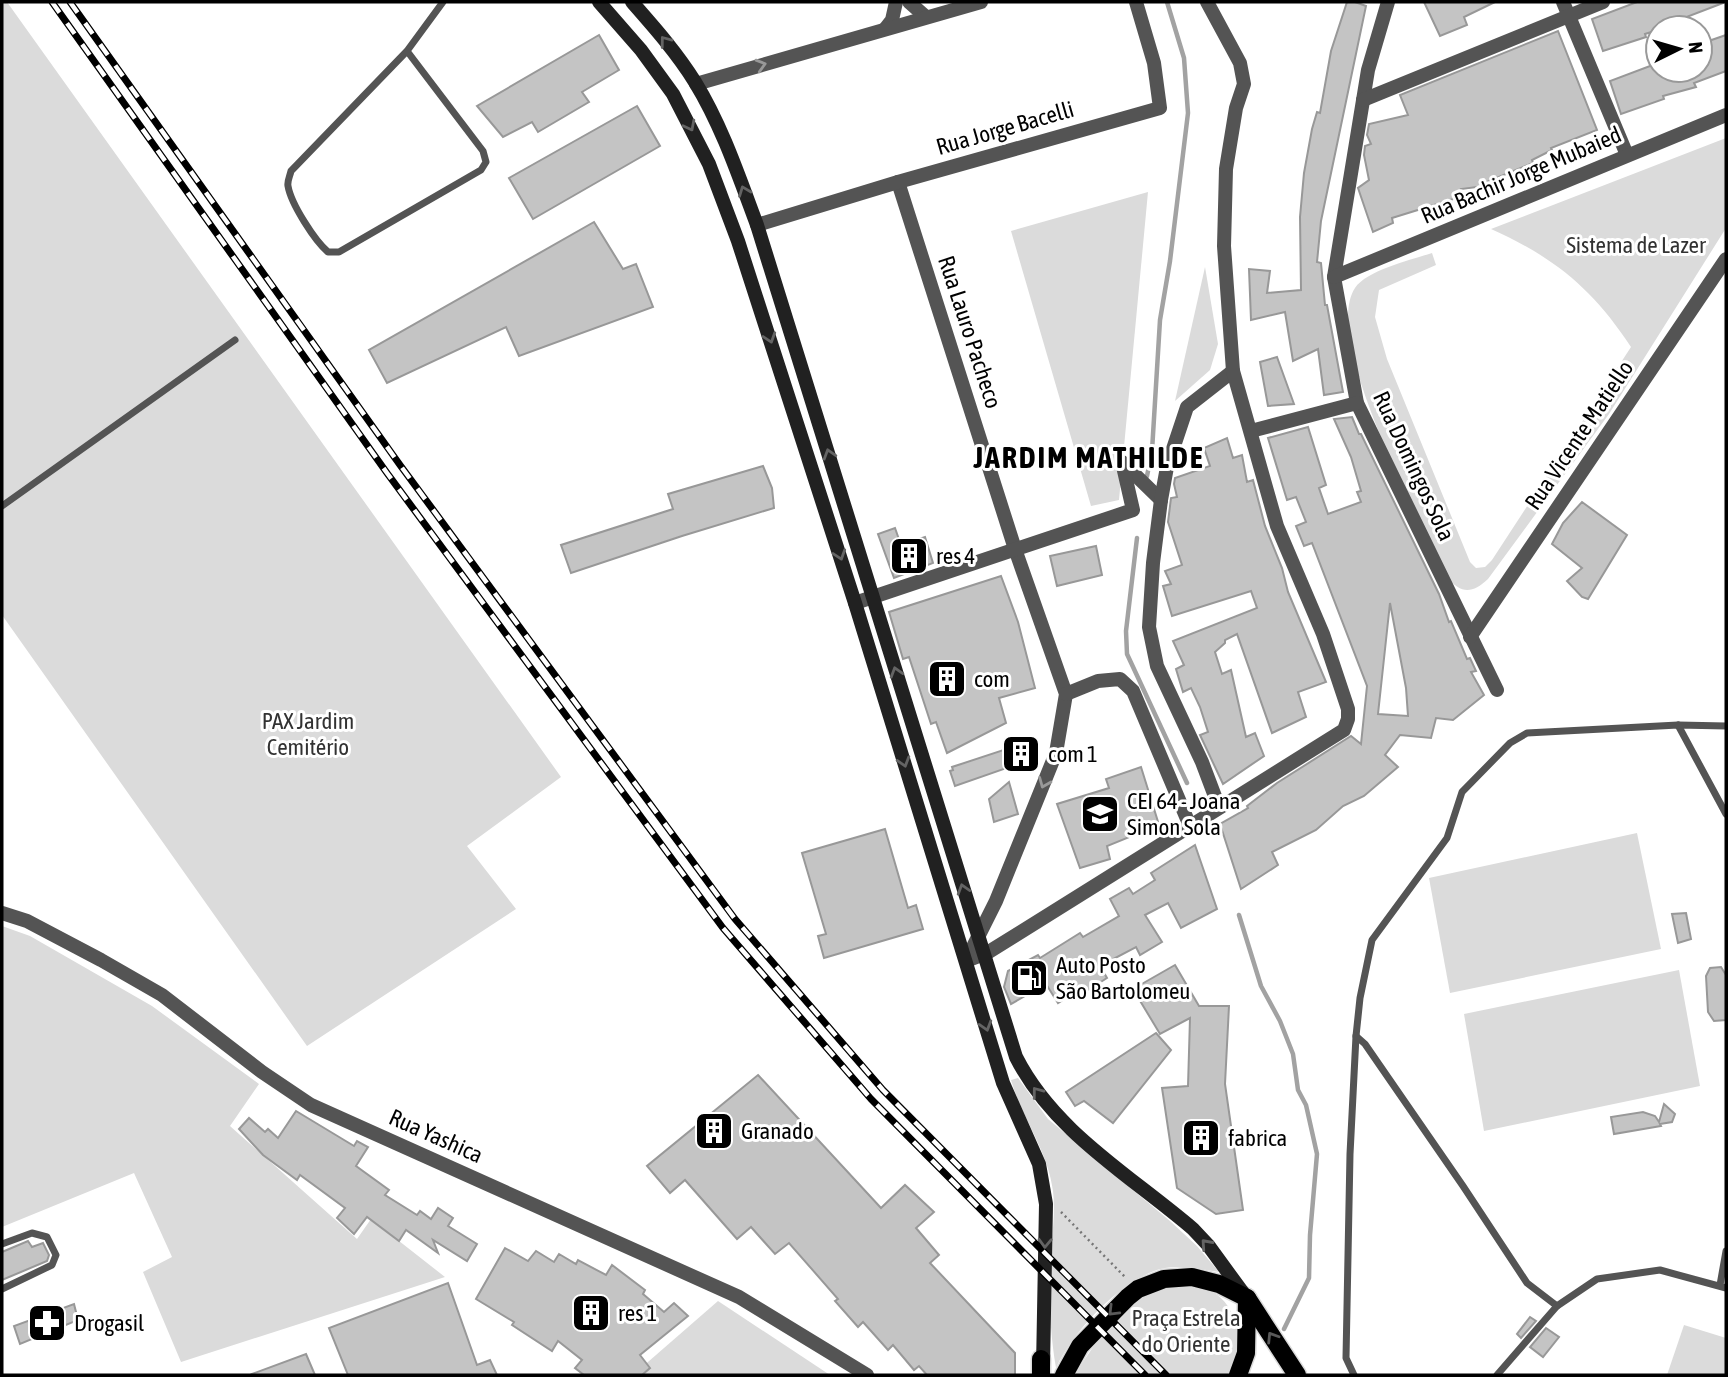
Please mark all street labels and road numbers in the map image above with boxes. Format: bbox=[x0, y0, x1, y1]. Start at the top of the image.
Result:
street label: Rua Jorge Bacelli bbox=[933, 96, 1077, 160]
street label: Rua Bachir Jorge Mubaied bbox=[1417, 121, 1625, 229]
street label: Rua Lauro Pacheco bbox=[933, 253, 1007, 411]
street label: Rua Vicente Matiello bbox=[1519, 355, 1639, 515]
street label: Rua Domingos Sola bbox=[1368, 387, 1460, 545]
street label: Rua Yashica bbox=[385, 1104, 487, 1168]

